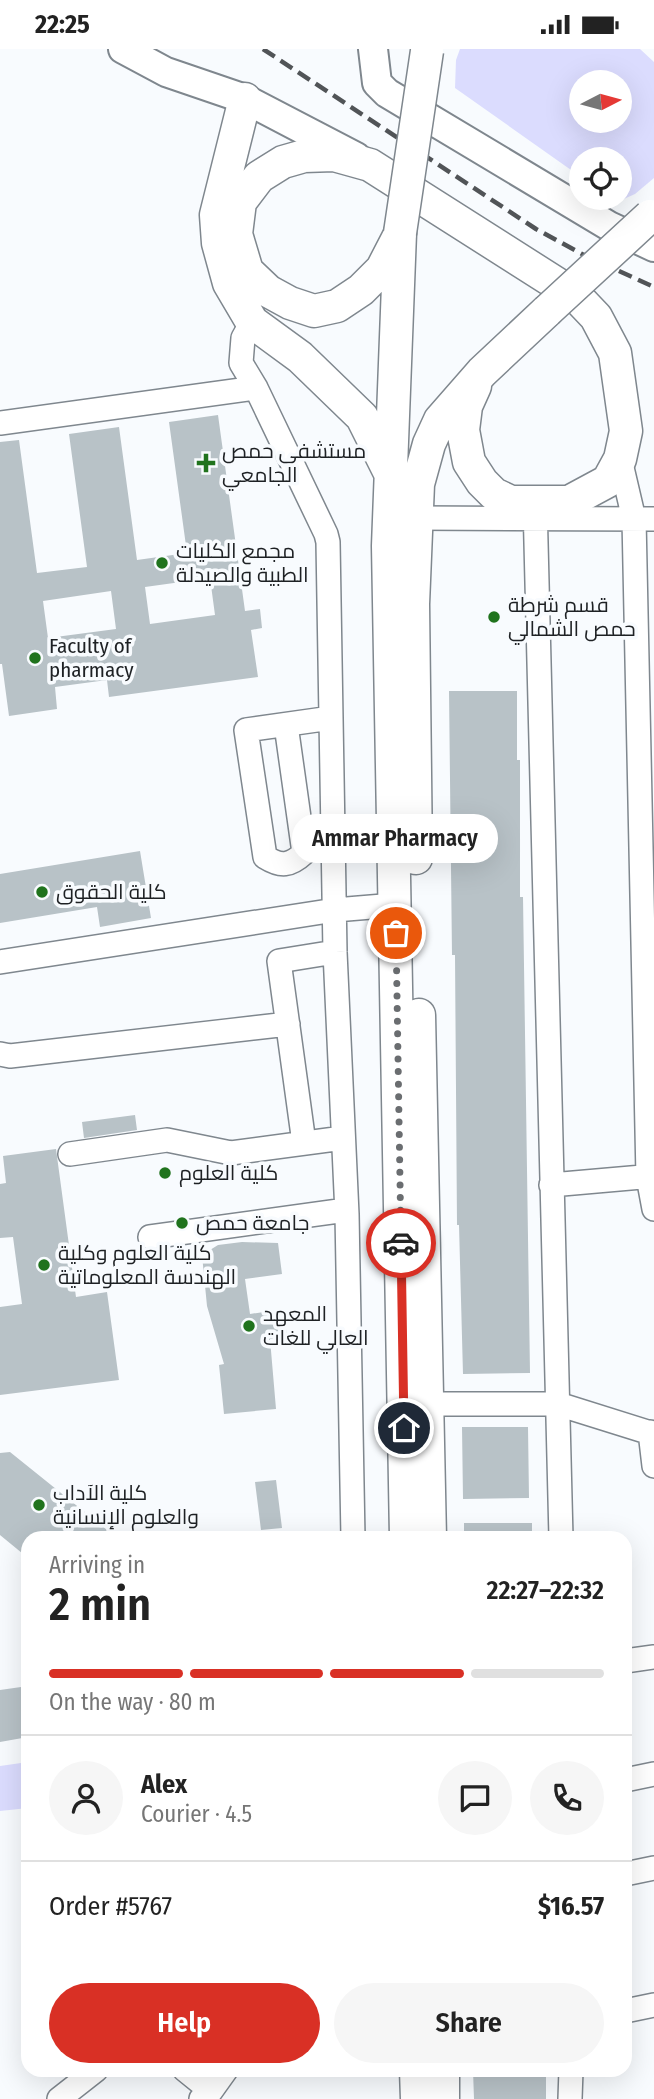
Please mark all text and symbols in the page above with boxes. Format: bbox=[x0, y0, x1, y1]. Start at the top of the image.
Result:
text: 22:25 bbox=[35, 9, 90, 40]
north arrow bbox=[569, 70, 632, 133]
map controls bbox=[569, 70, 632, 210]
button: locate bbox=[569, 147, 632, 210]
place label: مستشفى حمص الجامعي bbox=[222, 438, 366, 491]
marker: مستشفى حمص الجامعي bbox=[196, 453, 216, 473]
place label: مجمع الكليات الطبية والصيدلة bbox=[176, 538, 309, 588]
marker: مجمع الكليات الطبية والصيدلة bbox=[154, 555, 170, 571]
place label: قسم شرطة حمص الشمالي bbox=[508, 592, 636, 645]
marker: قسم شرطة حمص الشمالي bbox=[486, 609, 502, 625]
place label: Faculty of pharmacy bbox=[49, 633, 134, 683]
marker: Faculty of pharmacy bbox=[27, 650, 43, 666]
callout: Ammar Pharmacy bbox=[293, 814, 499, 863]
text: Ammar Pharmacy bbox=[312, 824, 478, 852]
place label: كلية الحقوق bbox=[56, 879, 167, 905]
marker: كلية الحقوق bbox=[34, 884, 50, 900]
pin bbox=[366, 903, 426, 963]
icon: bag bbox=[377, 914, 415, 952]
place label: كلية العلوم bbox=[179, 1160, 278, 1187]
marker: كلية العلوم bbox=[157, 1165, 173, 1181]
courier bbox=[366, 1208, 436, 1278]
place label: جامعة حمص bbox=[196, 1210, 309, 1236]
marker: جامعة حمص bbox=[174, 1215, 190, 1231]
icon: car bbox=[382, 1224, 420, 1262]
place label: كلية العلوم وكلية الهندسة المعلوماتية bbox=[58, 1240, 236, 1290]
marker: كلية العلوم وكلية الهندسة المعلوماتية bbox=[36, 1257, 52, 1273]
place label: المعهد العالي للغات bbox=[263, 1301, 369, 1354]
marker: المعهد العالي للغات bbox=[241, 1318, 257, 1334]
pin bbox=[374, 1398, 434, 1458]
icon: home bbox=[385, 1409, 423, 1447]
place label: كلية الآداب والعلوم الإنسانية bbox=[53, 1480, 199, 1531]
marker: كلية الآداب والعلوم الإنسانية bbox=[31, 1497, 47, 1513]
text: Arriving in bbox=[49, 1551, 145, 1579]
text: 22:27–22:32 bbox=[486, 1575, 604, 1606]
text: 2 min bbox=[49, 1577, 151, 1632]
text: On the way · 80 m bbox=[49, 1688, 216, 1716]
button: person bbox=[49, 1761, 123, 1835]
button: chat bbox=[438, 1761, 512, 1835]
button: phone bbox=[530, 1761, 604, 1835]
text: Alex bbox=[141, 1769, 187, 1800]
text: Courier · 4.5 bbox=[141, 1800, 252, 1828]
text: Order #5767 bbox=[49, 1891, 172, 1922]
text: $16.57 bbox=[538, 1891, 604, 1922]
button: Help bbox=[49, 1983, 320, 2063]
button: Share bbox=[334, 1983, 604, 2063]

